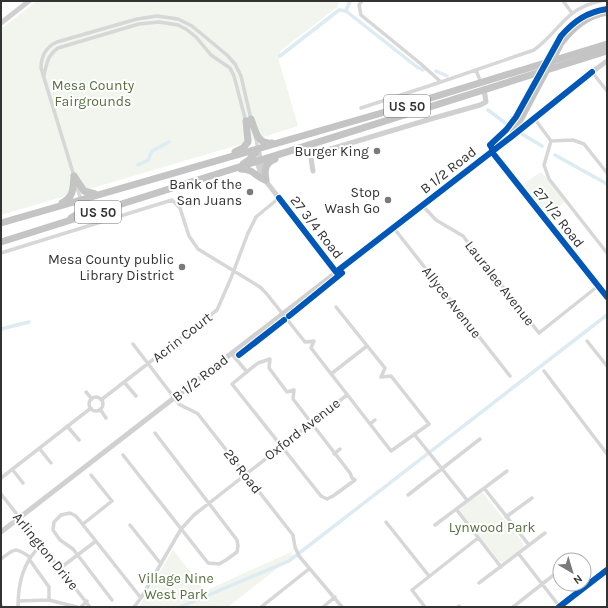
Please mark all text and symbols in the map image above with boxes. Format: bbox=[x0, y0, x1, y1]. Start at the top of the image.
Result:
park label: Mesa County Fairgrounds bbox=[52, 77, 135, 110]
road number: US 50 bbox=[384, 95, 430, 117]
place label: Burger King bbox=[294, 143, 369, 160]
street label: B 1/2 Road bbox=[417, 143, 480, 198]
marker: Burger King bbox=[372, 146, 382, 156]
place label: Bank of the San Juans bbox=[169, 176, 242, 209]
place label: Stop Wash Go bbox=[324, 184, 380, 217]
street label: 27 1/2 Road bbox=[530, 184, 588, 251]
marker: Bank of the San Juans bbox=[245, 187, 255, 197]
street label: 27 3/4 Road bbox=[287, 192, 347, 262]
marker: Stop Wash Go bbox=[383, 195, 393, 205]
road number: US 50 bbox=[75, 201, 121, 223]
street label: Lauralee Avenue bbox=[461, 237, 538, 329]
place label: Mesa County public Library District bbox=[48, 251, 174, 284]
marker: Mesa County public Library District bbox=[177, 262, 187, 272]
street label: Allyce Avenue bbox=[418, 263, 485, 342]
street label: Acrin Court bbox=[149, 309, 216, 366]
street label: B 1/2 Road bbox=[169, 351, 232, 406]
street label: Oxford Avenue bbox=[261, 395, 344, 464]
street label: 28 Road bbox=[220, 445, 265, 497]
street label: Arlington Drive bbox=[9, 509, 82, 594]
park label: Lynwood Park bbox=[449, 519, 535, 536]
north arrow bbox=[552, 552, 592, 592]
park label: Village Nine West Park bbox=[138, 570, 214, 603]
text: N bbox=[571, 572, 585, 587]

